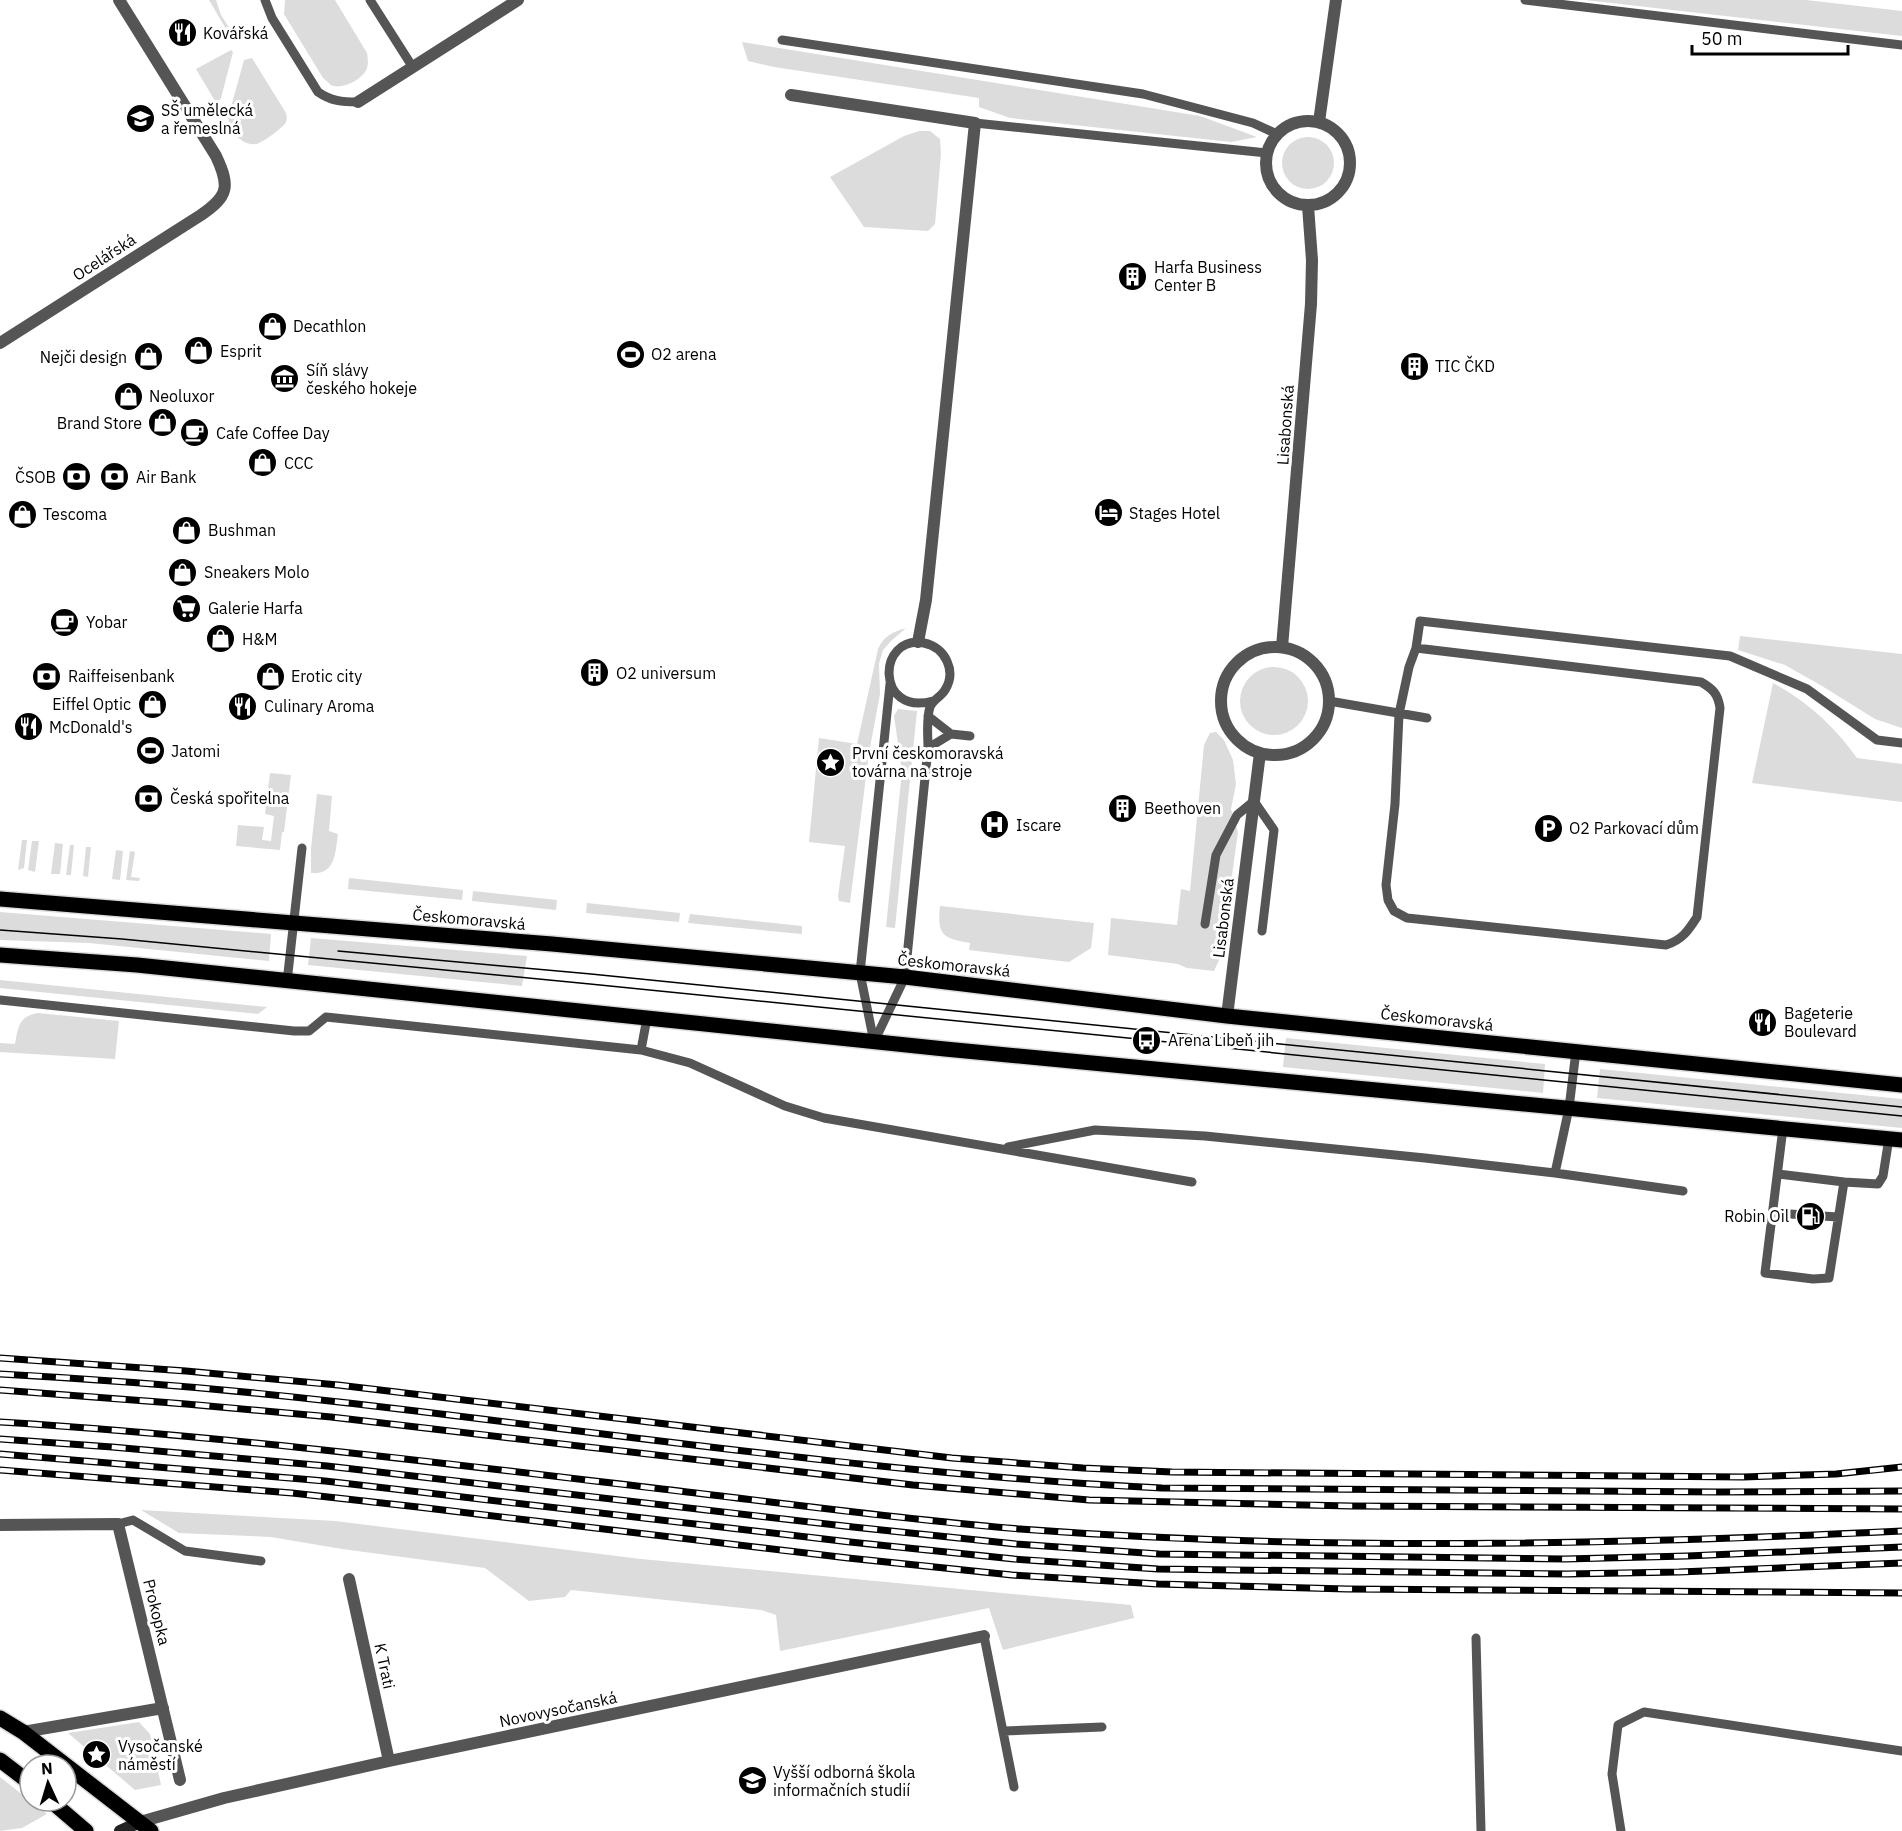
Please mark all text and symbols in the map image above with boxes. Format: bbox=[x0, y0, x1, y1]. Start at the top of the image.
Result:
restaurant icon: Kovářská bbox=[166, 17, 198, 49]
scale bar bbox=[1692, 18, 1848, 56]
place label: Kovářská bbox=[203, 23, 269, 43]
text: 50 m bbox=[1701, 27, 1743, 50]
place label: SŠ umělecká a řemeslná bbox=[161, 99, 254, 138]
school or university icon: SŠ umělecká a řemeslná bbox=[124, 103, 156, 135]
street label: Ocelářská bbox=[69, 229, 140, 285]
place label: Harfa Business Center B bbox=[1154, 257, 1262, 295]
building icon: Harfa Business Center B bbox=[1117, 260, 1149, 292]
shop icon: Decathlon bbox=[256, 310, 288, 342]
place label: Decathlon bbox=[293, 316, 366, 336]
shop icon: Esprit bbox=[183, 335, 215, 367]
sports icon: O2 arena bbox=[614, 338, 646, 370]
shop icon: Nejči design bbox=[132, 341, 164, 373]
place label: Esprit bbox=[220, 341, 262, 361]
place label: O2 arena bbox=[651, 344, 717, 364]
place label: Nejči design bbox=[40, 347, 127, 367]
building icon: TIC ČKD bbox=[1398, 350, 1430, 382]
place label: TIC ČKD bbox=[1435, 355, 1495, 376]
place label: Síň slávy českého hokeje bbox=[306, 360, 417, 398]
museum icon: Síň slávy českého hokeje bbox=[269, 363, 301, 395]
shop icon: Neoluxor bbox=[112, 380, 144, 412]
street label: Lisabonská bbox=[1272, 384, 1298, 466]
place label: Neoluxor bbox=[149, 386, 214, 406]
shop icon: Brand Store bbox=[147, 407, 179, 439]
place label: Brand Store bbox=[57, 413, 142, 433]
cafe icon: Cafe Coffee Day bbox=[179, 417, 211, 449]
place label: Cafe Coffee Day bbox=[216, 423, 330, 443]
shop icon: CCC bbox=[247, 447, 279, 479]
place label: CCC bbox=[284, 453, 313, 473]
bank icon: ČSOB bbox=[61, 461, 93, 493]
bank icon: Air Bank bbox=[99, 461, 131, 493]
place label: ČSOB bbox=[15, 466, 56, 487]
place label: Air Bank bbox=[136, 467, 197, 487]
hotel icon: Stages Hotel bbox=[1092, 497, 1124, 529]
shop icon: Tescoma bbox=[6, 498, 38, 530]
place label: Stages Hotel bbox=[1129, 503, 1220, 523]
place label: Tescoma bbox=[43, 504, 108, 524]
shop icon: Bushman bbox=[171, 514, 203, 546]
place label: Bushman bbox=[208, 520, 276, 540]
shop icon: Sneakers Molo bbox=[167, 556, 199, 588]
place label: Sneakers Molo bbox=[204, 562, 309, 582]
supermarket icon: Galerie Harfa bbox=[171, 592, 203, 624]
place label: Galerie Harfa bbox=[208, 598, 303, 618]
cafe icon: Yobar bbox=[49, 606, 81, 638]
place label: Yobar bbox=[86, 612, 127, 632]
shop icon: H&M bbox=[205, 623, 237, 655]
place label: H&M bbox=[242, 629, 277, 649]
building icon: O2 universum bbox=[579, 657, 611, 689]
bank icon: Raiffeisenbank bbox=[31, 660, 63, 692]
shop icon: Erotic city bbox=[254, 660, 286, 692]
place label: O2 universum bbox=[616, 663, 716, 683]
place label: Raiffeisenbank bbox=[68, 666, 175, 686]
place label: Erotic city bbox=[291, 666, 362, 686]
shop icon: Eiffel Optic bbox=[136, 688, 168, 720]
restaurant icon: Culinary Aroma bbox=[227, 690, 259, 722]
place label: Eiffel Optic bbox=[52, 694, 131, 714]
place label: Culinary Aroma bbox=[264, 696, 375, 716]
restaurant icon: McDonald's bbox=[12, 711, 44, 743]
place label: McDonald's bbox=[49, 717, 133, 737]
sports icon: Jatomi bbox=[134, 735, 166, 767]
place label: Jatomi bbox=[171, 741, 220, 761]
place label: První českomoravská továrna na stroje bbox=[852, 743, 1004, 781]
place icon: První českomoravská továrna na stroje bbox=[815, 746, 847, 778]
bank icon: Česká spořitelna bbox=[133, 782, 165, 814]
place label: Česká spořitelna bbox=[170, 787, 290, 808]
building icon: Beethoven bbox=[1107, 792, 1139, 824]
place label: Beethoven bbox=[1144, 798, 1221, 818]
hospital icon: Iscare bbox=[979, 809, 1011, 841]
parking icon: O2 Parkovací dům bbox=[1532, 812, 1564, 844]
place label: Iscare bbox=[1016, 815, 1062, 835]
place label: O2 Parkovací dům bbox=[1569, 818, 1699, 838]
street label: Lisabonská bbox=[1208, 876, 1238, 959]
street label: Českomoravská bbox=[412, 903, 527, 934]
street label: Českomoravská bbox=[897, 948, 1012, 981]
street label: Českomoravská bbox=[1380, 1002, 1495, 1035]
place label: Bageterie Boulevard bbox=[1784, 1003, 1857, 1041]
restaurant icon: Bageterie Boulevard bbox=[1747, 1006, 1779, 1038]
bus stop icon: Arena Libeň jih bbox=[1131, 1024, 1163, 1056]
place label: Arena Libeň jih bbox=[1168, 1030, 1274, 1050]
fuel station icon: Robin Oil bbox=[1794, 1200, 1826, 1232]
place label: Robin Oil bbox=[1724, 1206, 1789, 1226]
street label: Prokopka bbox=[139, 1577, 175, 1648]
street label: K Trati bbox=[370, 1641, 400, 1691]
street label: Novovysočanská bbox=[497, 1687, 619, 1731]
place label: Vysočanské náměstí bbox=[118, 1736, 203, 1774]
place icon: Vysočanské náměstí bbox=[81, 1739, 113, 1771]
north arrow bbox=[18, 1753, 78, 1813]
text: N bbox=[40, 1758, 53, 1778]
place label: Vyšší odborná škola informačních studií bbox=[773, 1762, 916, 1800]
school or university icon: Vyšší odborná škola informačních studií bbox=[736, 1765, 768, 1797]

